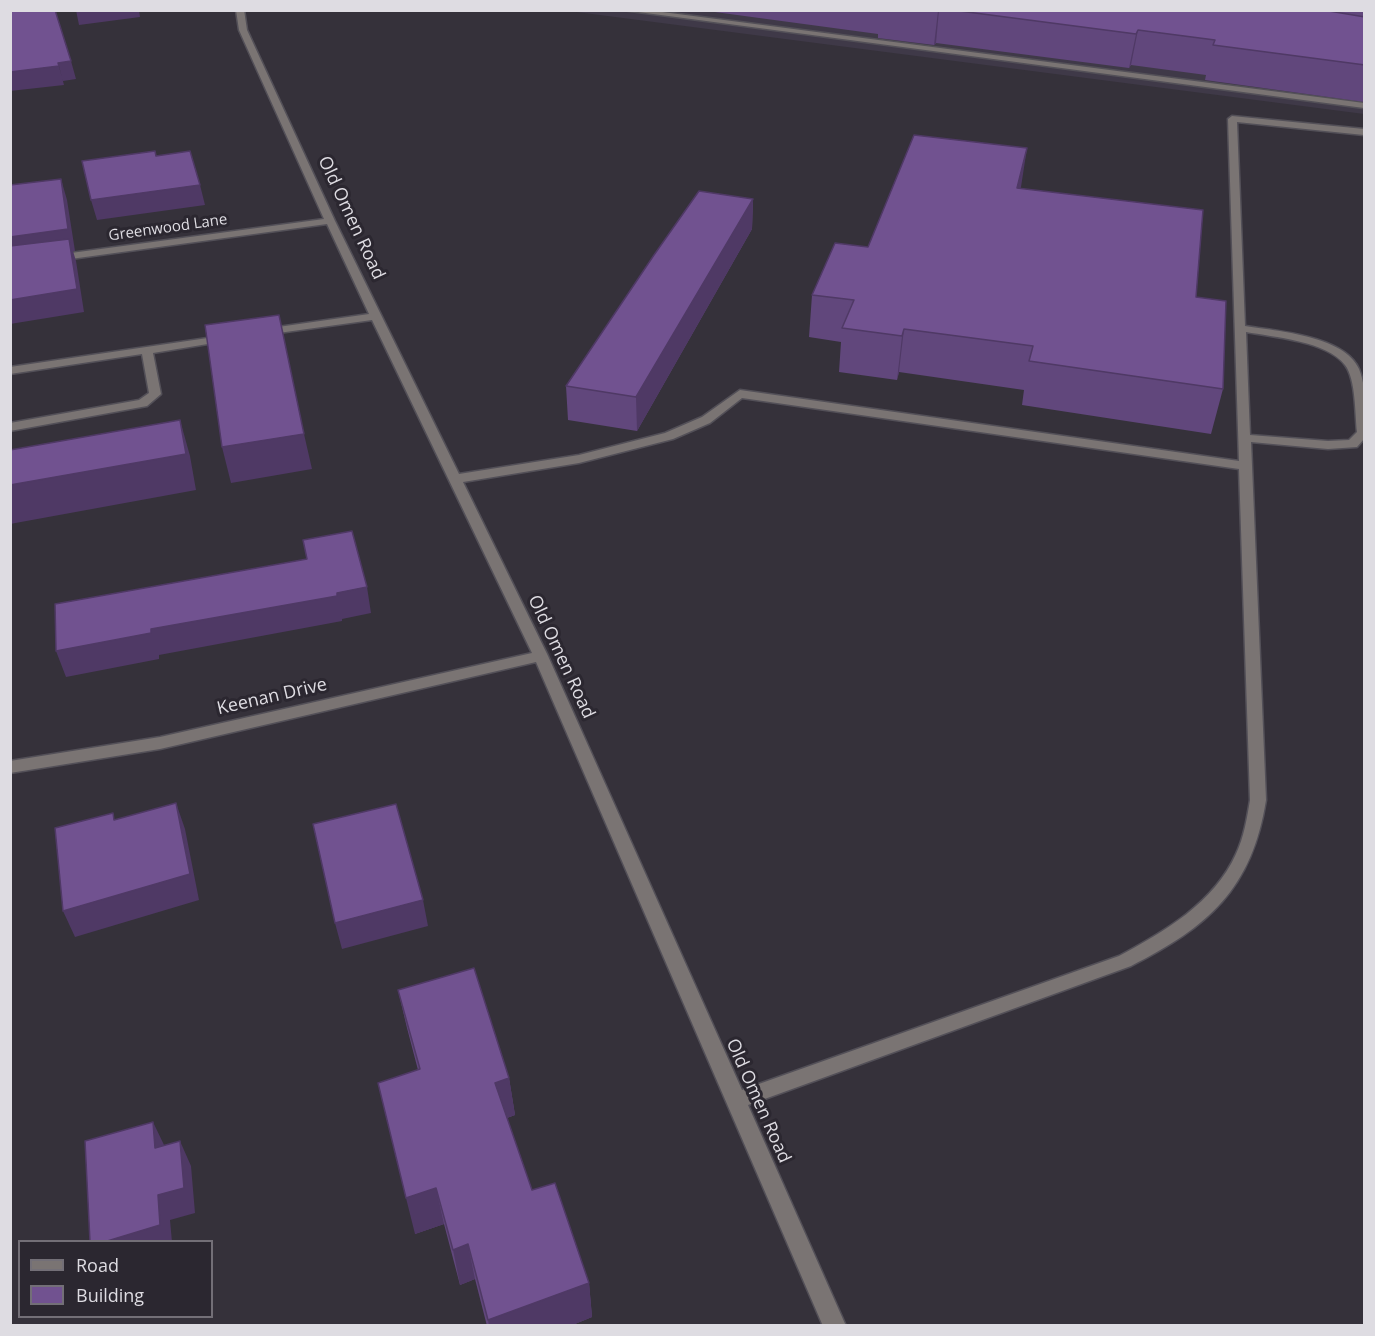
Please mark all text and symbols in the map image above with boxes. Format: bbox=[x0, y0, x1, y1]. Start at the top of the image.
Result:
street label: Old Omen Road bbox=[313, 153, 389, 283]
street label: Greenwood Lane bbox=[108, 211, 228, 245]
street label: Old Omen Road bbox=[523, 592, 599, 722]
street label: Keenan Drive bbox=[215, 674, 329, 720]
street label: Old Omen Road bbox=[721, 1036, 795, 1166]
legend bbox=[18, 1240, 213, 1318]
text: Road bbox=[76, 1253, 119, 1277]
text: Building bbox=[76, 1283, 144, 1307]

